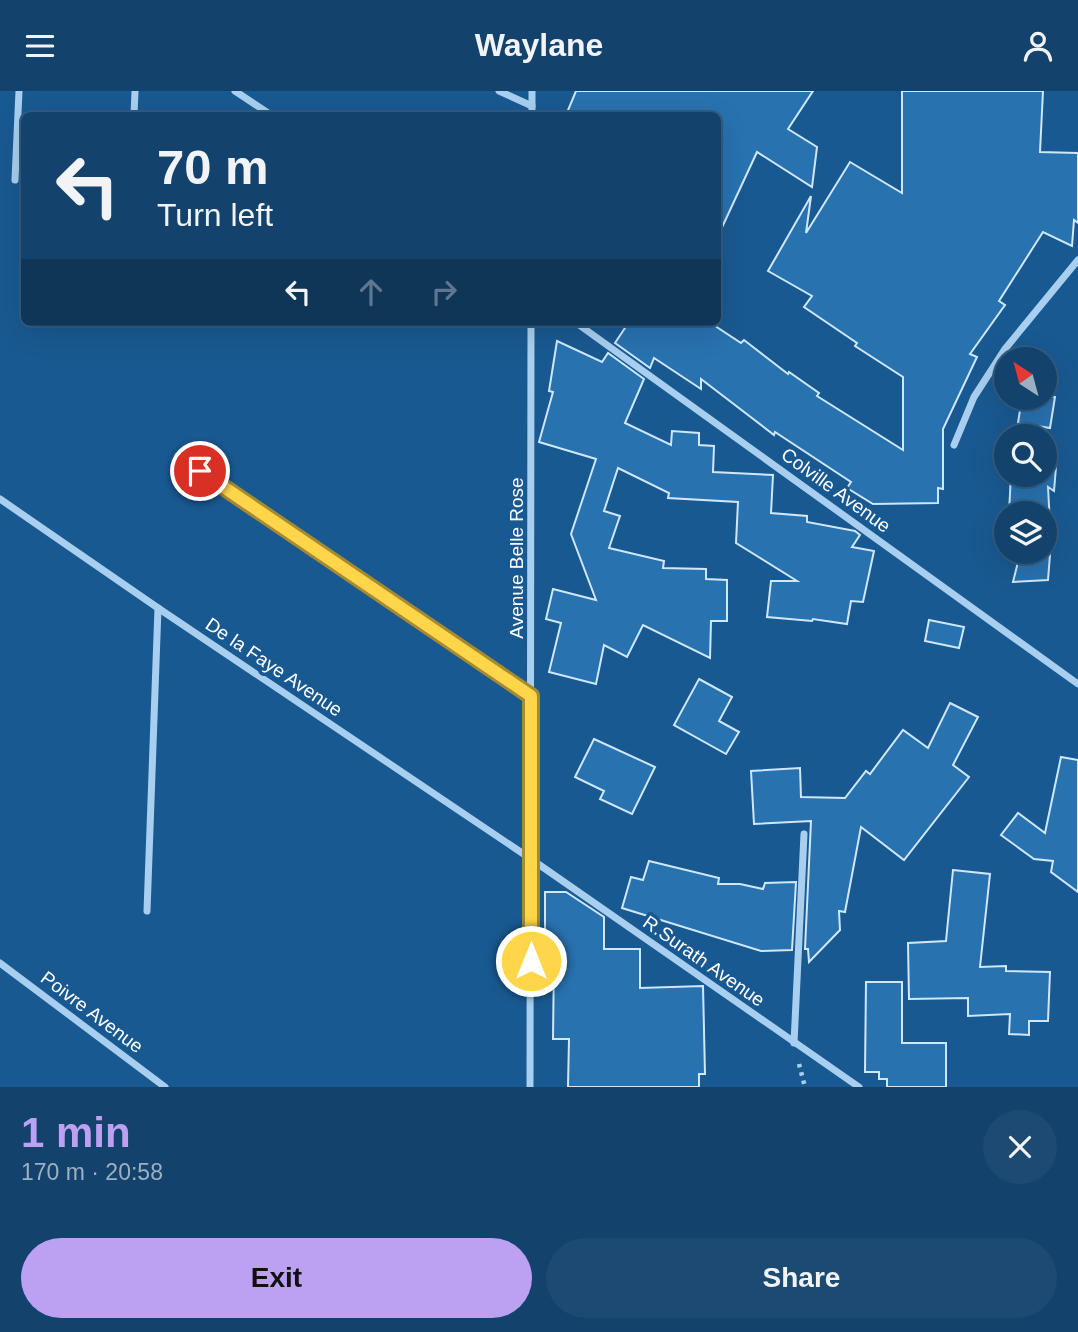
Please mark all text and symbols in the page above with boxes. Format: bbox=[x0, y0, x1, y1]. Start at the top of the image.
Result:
icon: menu bbox=[21, 27, 59, 65]
text: Waylane bbox=[475, 27, 603, 63]
icon: person bbox=[1019, 27, 1057, 65]
icon: left bbox=[42, 140, 133, 231]
text: 70 m bbox=[157, 140, 269, 194]
text: Turn left bbox=[157, 197, 273, 233]
icon: left bbox=[279, 273, 317, 311]
icon: ahead bbox=[352, 273, 390, 311]
icon: right bbox=[425, 273, 463, 311]
north arrow bbox=[994, 347, 1057, 409]
map controls bbox=[994, 347, 1057, 564]
button: search bbox=[994, 424, 1057, 487]
pin bbox=[170, 441, 230, 501]
street label: Colville Avenue bbox=[777, 443, 895, 537]
icon: arrive bbox=[181, 452, 219, 490]
street label: Avenue Belle Rose bbox=[506, 477, 527, 639]
button: layers bbox=[994, 501, 1057, 564]
street label: De la Faye Avenue bbox=[202, 614, 346, 720]
street label: R.Surath Avenue bbox=[639, 911, 769, 1011]
position arrow bbox=[494, 924, 568, 998]
street label: Poivre Avenue bbox=[37, 967, 147, 1057]
text: 1 min bbox=[21, 1109, 131, 1156]
button: close bbox=[983, 1110, 1057, 1184]
text: 170 m · 20:58 bbox=[21, 1159, 163, 1185]
button: Exit bbox=[21, 1238, 532, 1318]
button: Share bbox=[546, 1238, 1057, 1318]

